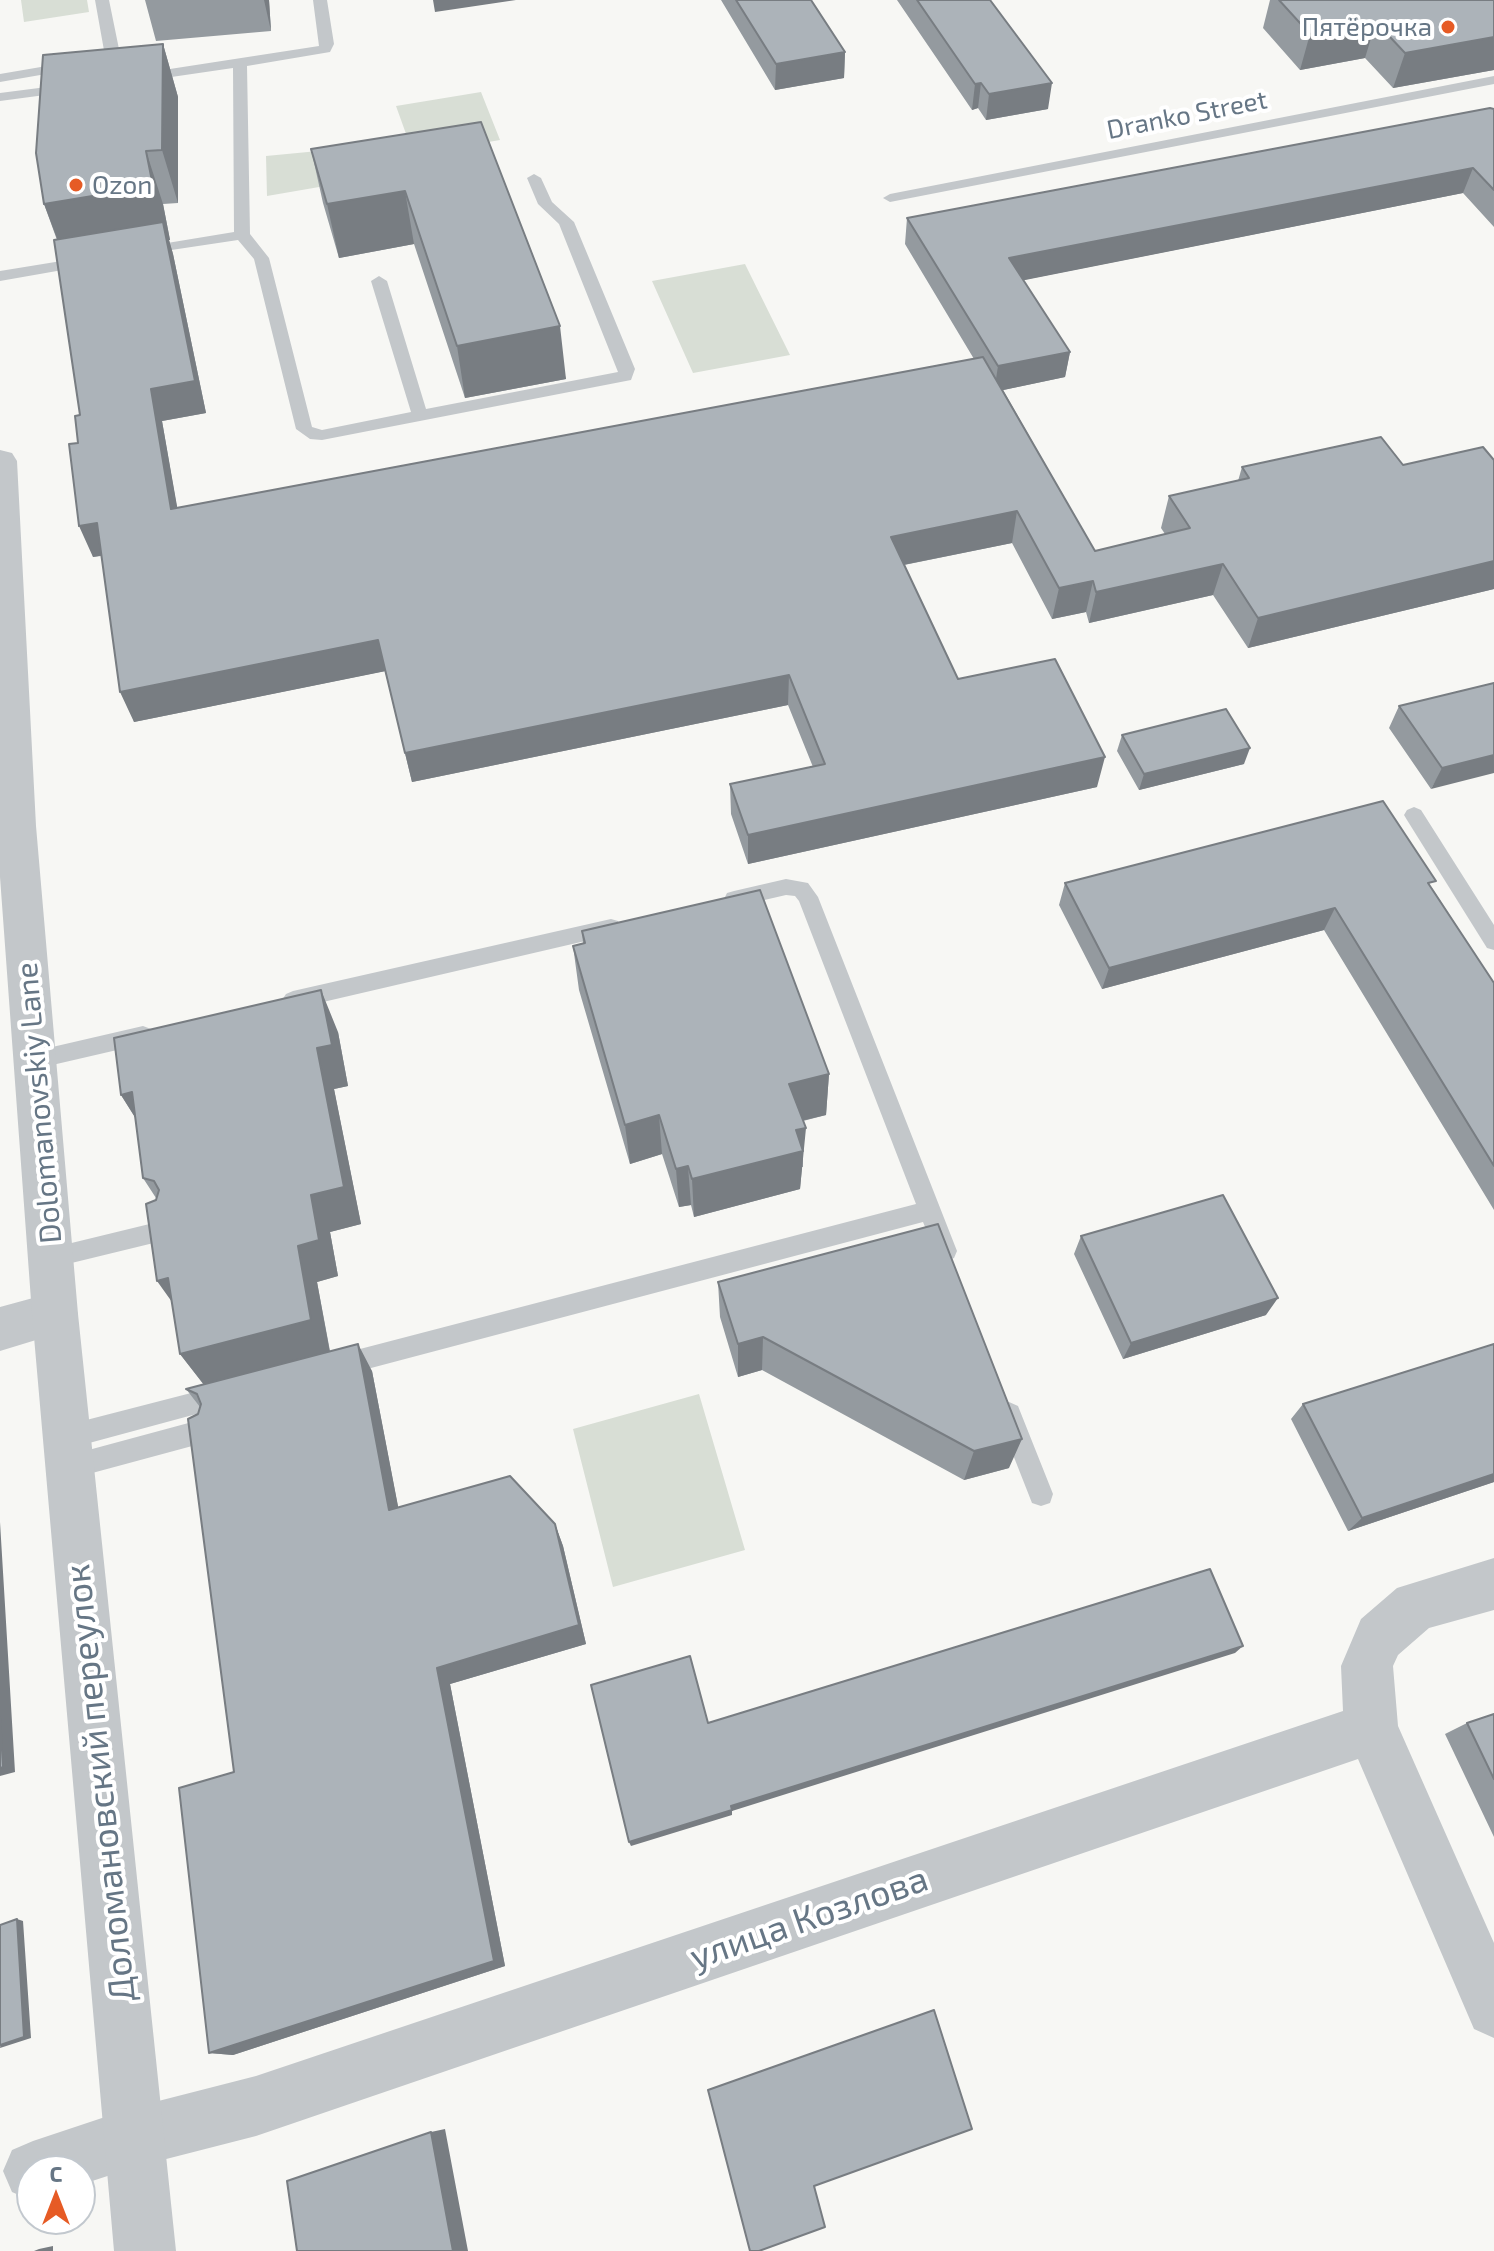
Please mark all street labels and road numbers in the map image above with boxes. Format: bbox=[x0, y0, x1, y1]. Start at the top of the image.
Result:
street label: Dranko Street bbox=[1104, 84, 1270, 146]
street label: Dolomanovskiy Lane bbox=[9, 961, 69, 1245]
street label: Доломановский переулок bbox=[56, 1562, 144, 2004]
street label: улица Козлова bbox=[684, 1857, 934, 1979]

